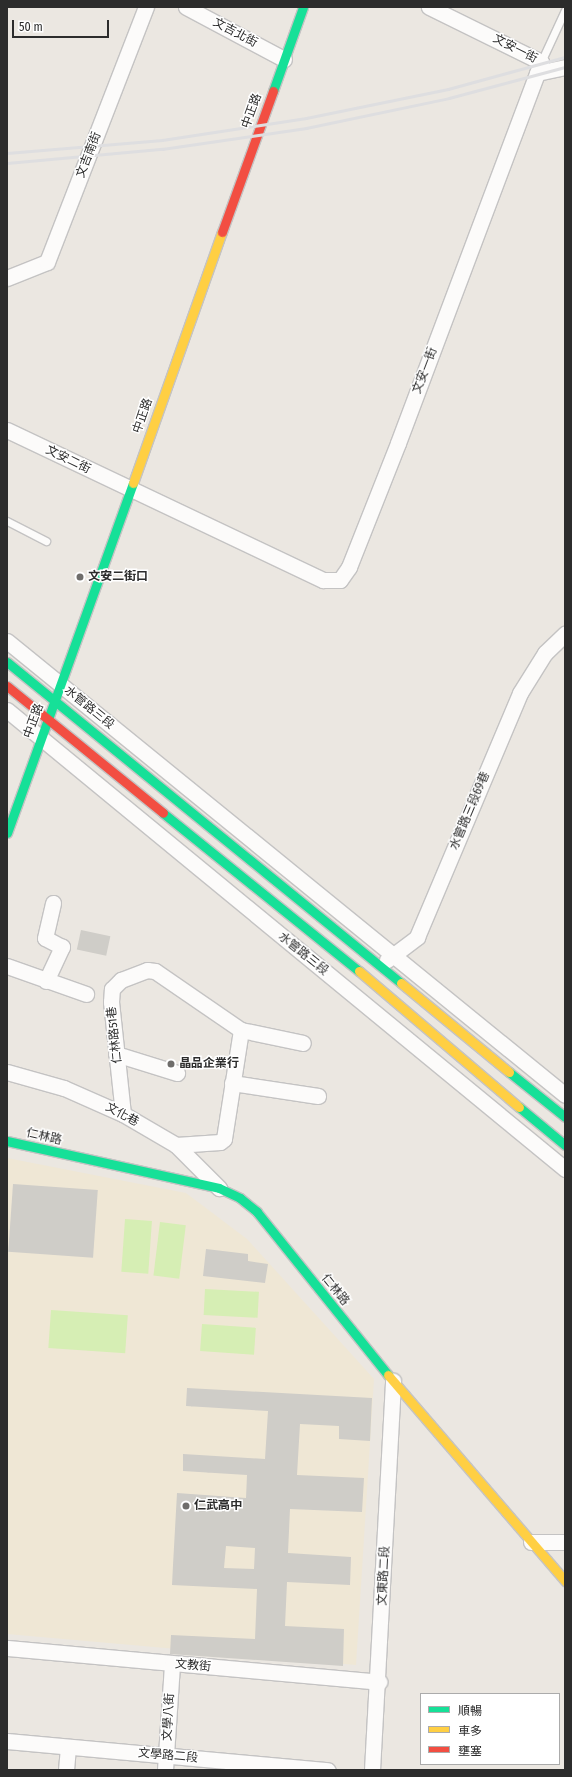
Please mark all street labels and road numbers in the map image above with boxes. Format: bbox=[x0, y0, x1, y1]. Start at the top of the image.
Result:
street label: 文吉北街 bbox=[210, 15, 260, 51]
street label: 文安一街 bbox=[490, 32, 540, 66]
street label: 中正路 bbox=[239, 92, 265, 130]
street label: 文吉南街 bbox=[74, 130, 104, 180]
street label: 文安一街 bbox=[410, 346, 440, 396]
street label: 中正路 bbox=[130, 397, 156, 435]
street label: 文安二街 bbox=[43, 443, 93, 477]
street label: 水管路三段 bbox=[61, 684, 117, 732]
street label: 中正路 bbox=[21, 702, 47, 740]
street label: 水管路三段69巷 bbox=[447, 770, 493, 852]
street label: 水管路三段 bbox=[275, 930, 331, 978]
street label: 仁林路51巷 bbox=[105, 1006, 125, 1064]
street label: 文化巷 bbox=[103, 1100, 141, 1130]
street label: 仁林路 bbox=[25, 1126, 63, 1148]
street label: 仁林路 bbox=[318, 1271, 352, 1309]
street label: 文東路二段 bbox=[375, 1546, 393, 1606]
street label: 文教街 bbox=[174, 1657, 212, 1675]
street label: 文學八街 bbox=[161, 1693, 177, 1741]
street label: 文學路二段 bbox=[137, 1746, 199, 1766]

